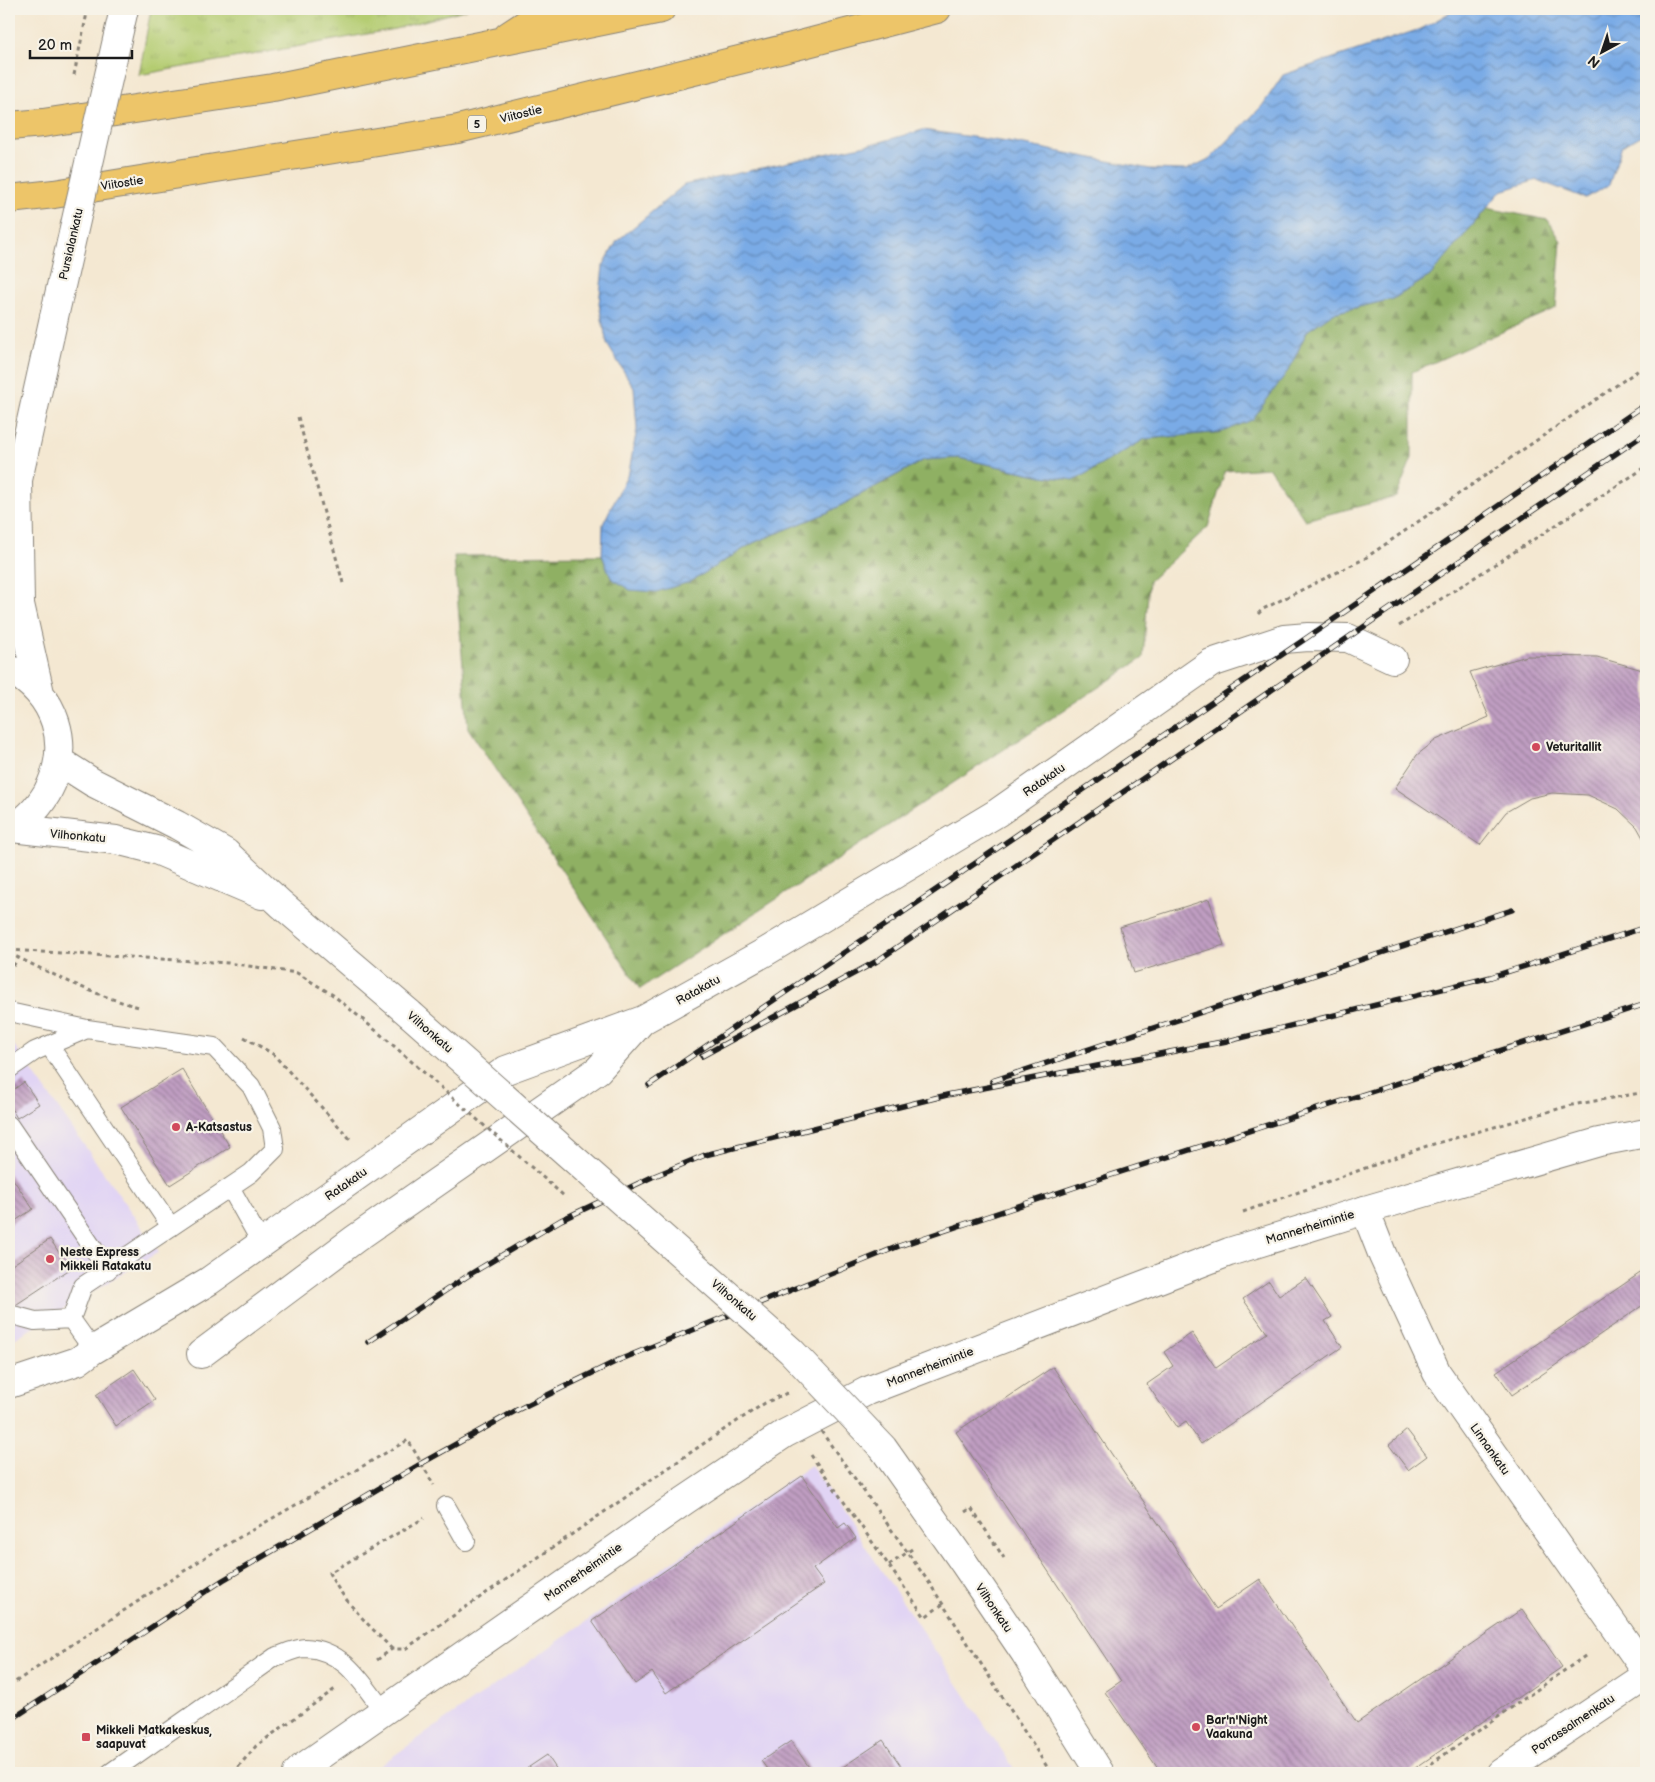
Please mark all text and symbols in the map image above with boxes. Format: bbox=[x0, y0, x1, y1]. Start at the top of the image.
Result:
scale bar bbox=[30, 28, 132, 60]
north arrow bbox=[1578, 28, 1628, 78]
text: 20 m bbox=[38, 36, 72, 55]
text: N bbox=[1584, 52, 1603, 71]
street label: Viitostie bbox=[499, 102, 544, 127]
road number: 5 bbox=[468, 116, 486, 132]
street label: Viitostie bbox=[100, 173, 144, 194]
street label: Pursialankatu bbox=[56, 207, 87, 281]
place label: Veturitallit bbox=[1546, 740, 1602, 755]
marker: Veturitallit bbox=[1530, 741, 1542, 753]
street label: Ratakatu bbox=[1020, 760, 1068, 800]
street label: Vilhonkatu bbox=[49, 827, 106, 846]
street label: Ratakatu bbox=[674, 972, 723, 1009]
street label: Vilhonkatu bbox=[404, 1008, 456, 1056]
place label: A-Katsastus bbox=[185, 1120, 252, 1135]
marker: A-Katsastus bbox=[170, 1121, 182, 1133]
street label: Ratakatu bbox=[322, 1164, 370, 1204]
street label: Mannerheimintie bbox=[1264, 1207, 1356, 1248]
place label: Neste Express Mikkeli Ratakatu bbox=[60, 1245, 151, 1274]
marker: Neste Express Mikkeli Ratakatu bbox=[44, 1253, 56, 1265]
street label: Vilhonkatu bbox=[708, 1276, 760, 1324]
street label: Mannerheimintie bbox=[885, 1344, 976, 1391]
street label: Linnankatu bbox=[1466, 1421, 1513, 1478]
street label: Mannerheimintie bbox=[541, 1540, 625, 1605]
street label: Vilhonkatu bbox=[972, 1581, 1015, 1636]
street label: Porrassalmenkatu bbox=[1529, 1691, 1618, 1758]
place label: Bar'n'Night Vaakuna bbox=[1206, 1713, 1268, 1742]
marker: Bar'n'Night Vaakuna bbox=[1190, 1721, 1202, 1733]
place label: Mikkeli Matkakeskus, saapuvat bbox=[96, 1723, 212, 1752]
marker: Mikkeli Matkakeskus, saapuvat bbox=[80, 1731, 92, 1743]

